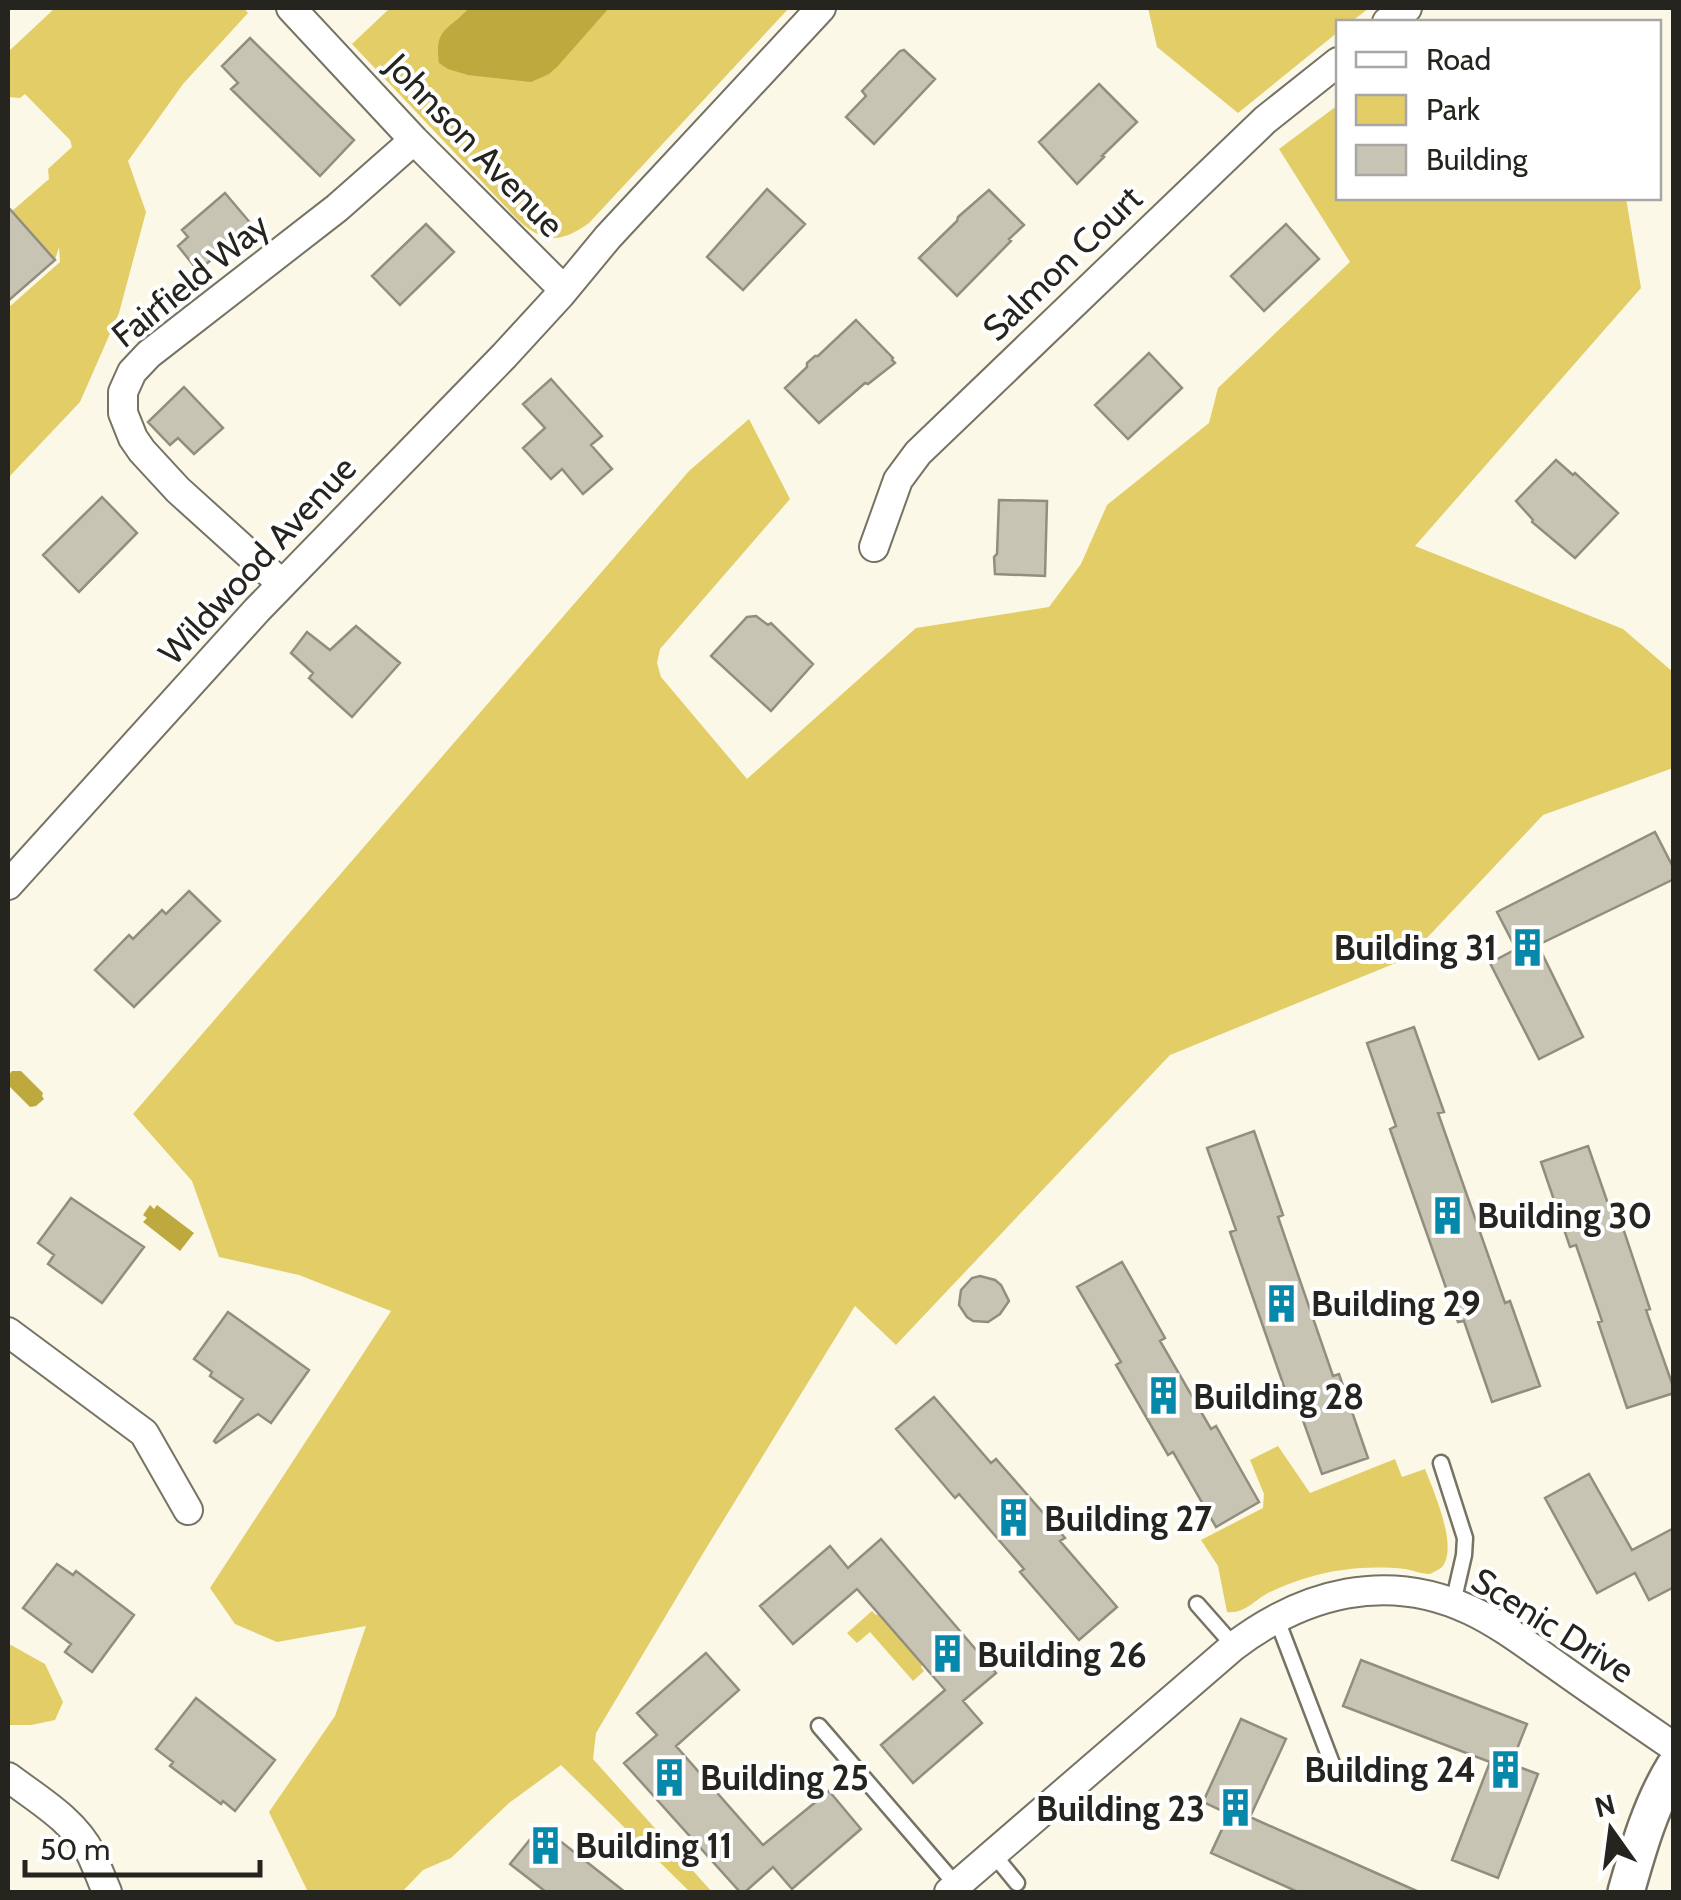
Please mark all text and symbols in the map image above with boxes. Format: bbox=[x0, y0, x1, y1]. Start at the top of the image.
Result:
legend bbox=[1336, 20, 1661, 200]
text: Road bbox=[1426, 41, 1491, 78]
street label: Johnson Avenue bbox=[376, 44, 573, 246]
text: Park bbox=[1426, 91, 1481, 128]
text: Building bbox=[1426, 141, 1529, 178]
street label: Salmon Court bbox=[974, 176, 1151, 349]
street label: Fairfield Way bbox=[103, 203, 277, 356]
street label: Wildwood Avenue bbox=[149, 447, 365, 673]
place label: Building 31 bbox=[1334, 926, 1497, 969]
building icon: Building 31 bbox=[1506, 926, 1548, 968]
building icon: Building 30 bbox=[1426, 1194, 1468, 1236]
place label: Building 30 bbox=[1477, 1194, 1652, 1237]
building icon: Building 29 bbox=[1260, 1282, 1302, 1324]
place label: Building 29 bbox=[1311, 1282, 1481, 1325]
building icon: Building 28 bbox=[1142, 1375, 1184, 1417]
place label: Building 28 bbox=[1193, 1375, 1364, 1418]
building icon: Building 27 bbox=[993, 1497, 1035, 1539]
place label: Building 27 bbox=[1044, 1497, 1212, 1540]
street label: Scenic Drive bbox=[1464, 1558, 1642, 1692]
building icon: Building 26 bbox=[926, 1633, 968, 1675]
place label: Building 26 bbox=[977, 1633, 1147, 1676]
place label: Building 24 bbox=[1304, 1748, 1476, 1791]
building icon: Building 24 bbox=[1485, 1748, 1527, 1790]
building icon: Building 25 bbox=[649, 1756, 691, 1798]
place label: Building 25 bbox=[700, 1756, 869, 1799]
north arrow bbox=[1561, 1780, 1661, 1880]
place label: Building 23 bbox=[1036, 1787, 1205, 1830]
building icon: Building 23 bbox=[1214, 1787, 1256, 1829]
text: N bbox=[1591, 1787, 1619, 1825]
scale bar bbox=[25, 1815, 260, 1877]
building icon: Building 11 bbox=[524, 1824, 566, 1866]
place label: Building 11 bbox=[575, 1824, 732, 1867]
text: 50 m bbox=[40, 1831, 110, 1868]

